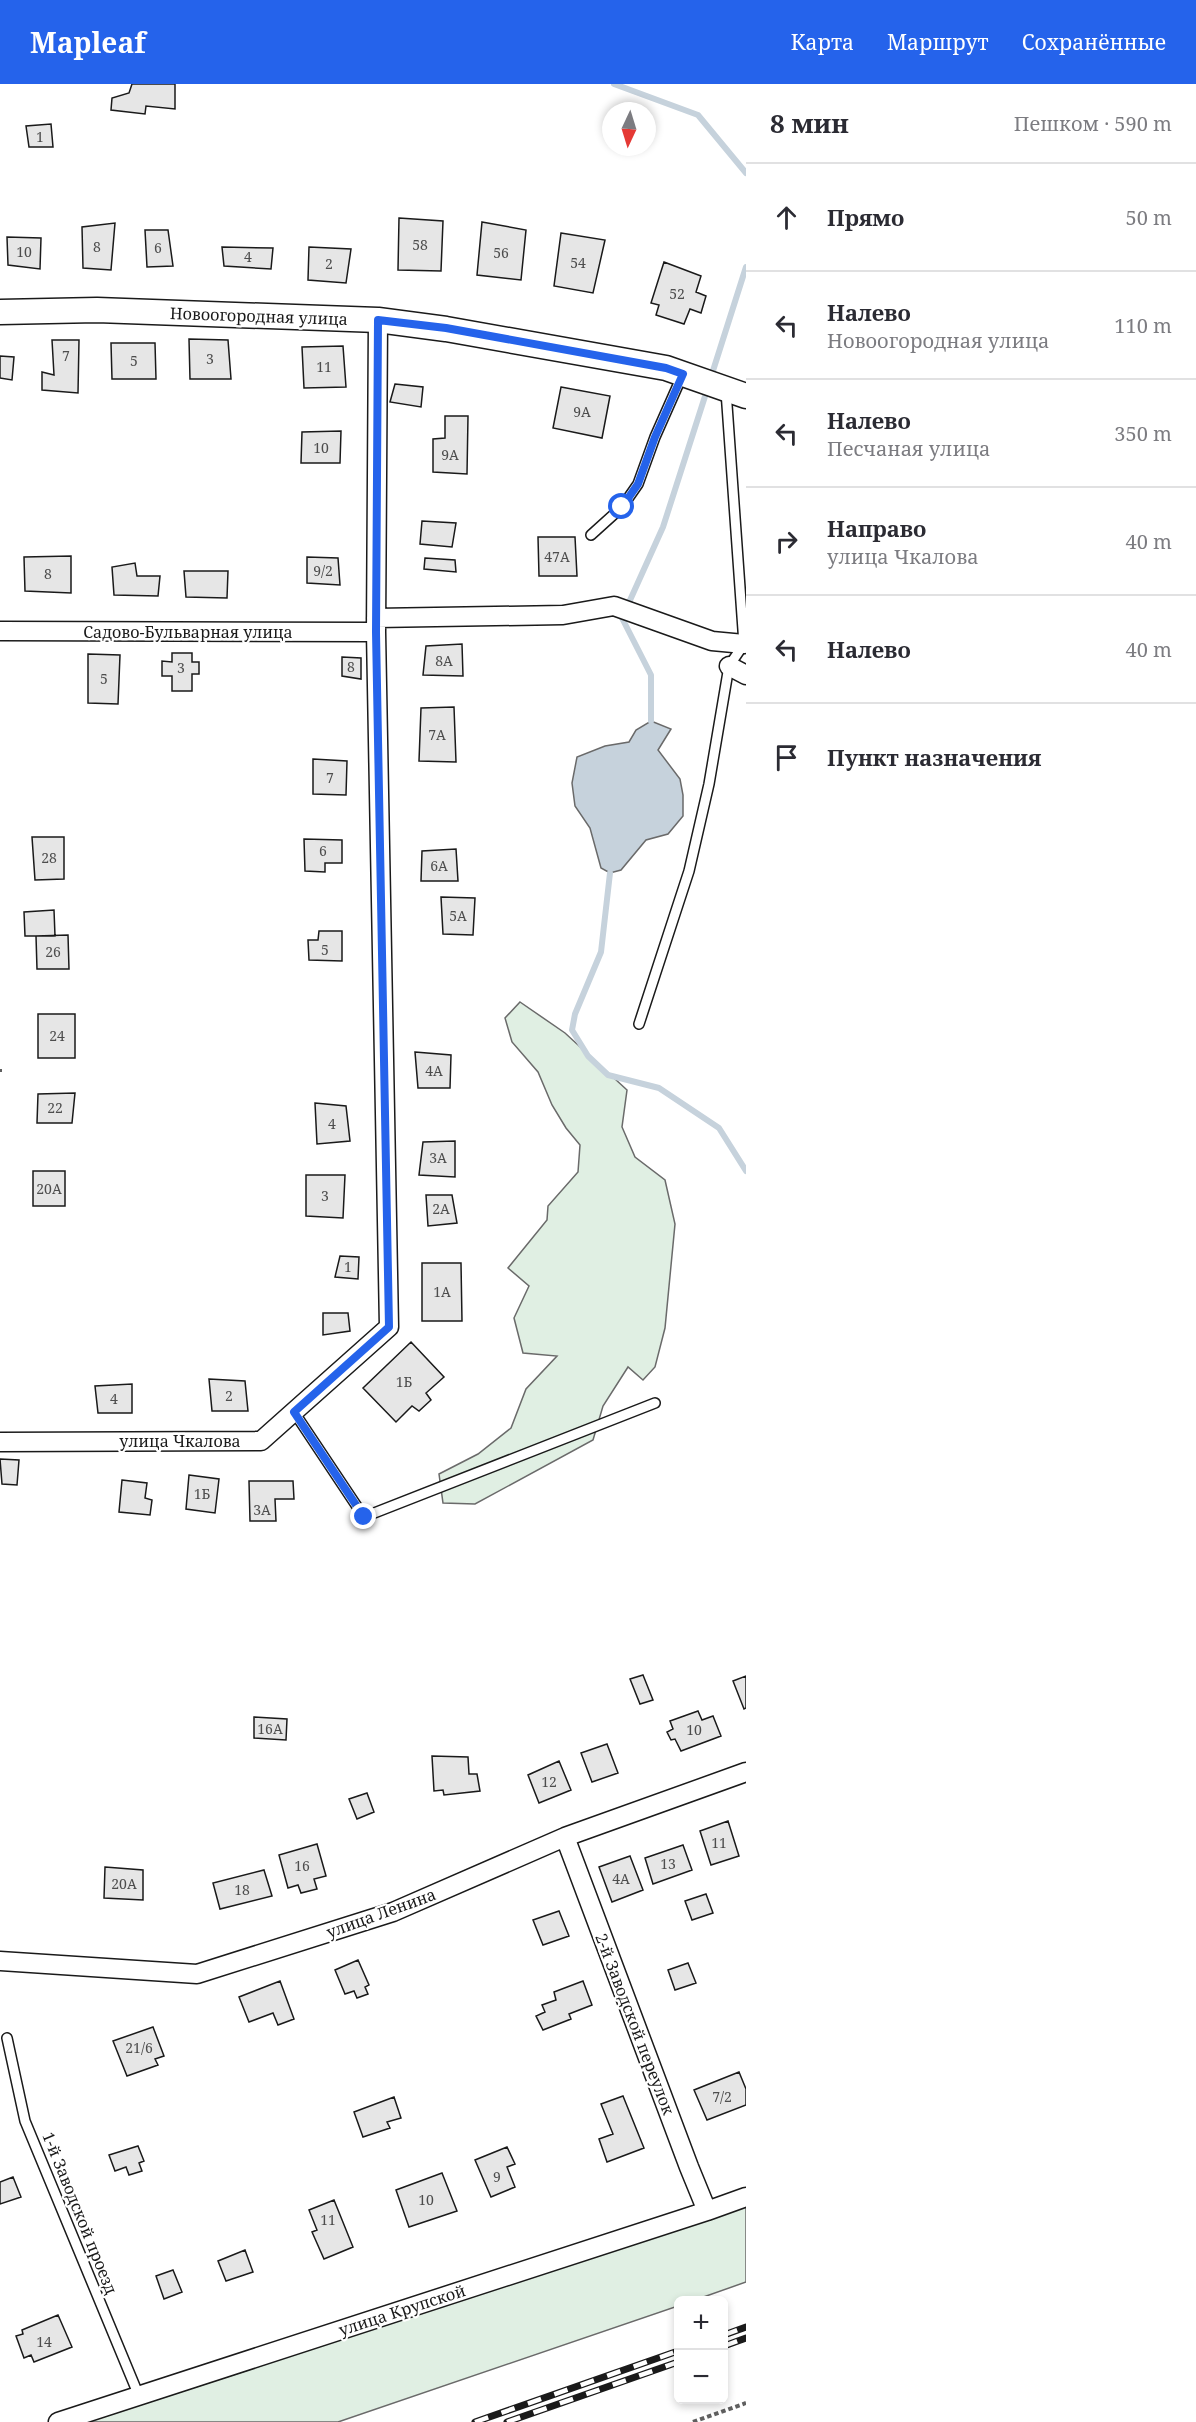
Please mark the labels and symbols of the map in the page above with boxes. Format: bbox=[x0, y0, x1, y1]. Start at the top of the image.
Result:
north arrow bbox=[602, 102, 656, 156]
house number: 1 bbox=[36, 127, 44, 146]
house number: 58 bbox=[412, 235, 428, 254]
house number: 8 bbox=[93, 237, 101, 256]
house number: 6 bbox=[154, 238, 162, 257]
house number: 10 bbox=[16, 242, 32, 261]
house number: 56 bbox=[493, 243, 509, 262]
house number: 4 bbox=[244, 247, 252, 266]
house number: 54 bbox=[570, 253, 586, 272]
house number: 2 bbox=[325, 254, 333, 273]
house number: 52 bbox=[669, 284, 685, 303]
street label: Новоогородная улица bbox=[170, 302, 348, 330]
house number: 7 bbox=[62, 346, 70, 365]
house number: 3 bbox=[206, 349, 214, 368]
house number: 5 bbox=[130, 351, 138, 370]
house number: 11 bbox=[316, 357, 332, 376]
house number: 9А bbox=[573, 402, 591, 421]
house number: 10 bbox=[313, 438, 329, 457]
house number: 9А bbox=[441, 445, 459, 464]
route start bbox=[608, 493, 634, 519]
house number: 47А bbox=[544, 547, 570, 566]
house number: 9/2 bbox=[313, 561, 333, 580]
house number: 8 bbox=[44, 564, 52, 583]
street label: Садово-Бульварная улица bbox=[83, 621, 293, 643]
house number: 8А bbox=[435, 651, 453, 670]
house number: 8 bbox=[347, 657, 355, 676]
house number: 3 bbox=[177, 658, 185, 677]
house number: 5 bbox=[100, 669, 108, 688]
house number: 7А bbox=[428, 725, 446, 744]
house number: 7 bbox=[326, 768, 334, 787]
house number: 6 bbox=[319, 841, 327, 860]
house number: 28 bbox=[41, 848, 57, 867]
house number: 6А bbox=[430, 856, 448, 875]
house number: 5А bbox=[449, 906, 467, 925]
house number: 5 bbox=[321, 940, 329, 959]
house number: 26 bbox=[45, 942, 61, 961]
house number: 24 bbox=[49, 1026, 65, 1045]
house number: 4А bbox=[425, 1061, 443, 1080]
house number: 22 bbox=[47, 1098, 63, 1117]
house number: 4 bbox=[328, 1114, 336, 1133]
house number: 3А bbox=[429, 1148, 447, 1167]
house number: 20А bbox=[36, 1179, 62, 1198]
house number: 3 bbox=[321, 1186, 329, 1205]
house number: 2А bbox=[432, 1199, 450, 1218]
house number: 1 bbox=[344, 1257, 352, 1276]
house number: 1А bbox=[433, 1282, 451, 1301]
house number: 1Б bbox=[396, 1372, 412, 1391]
house number: 2 bbox=[225, 1386, 233, 1405]
house number: 4 bbox=[110, 1389, 118, 1408]
street label: улица Чкалова bbox=[119, 1430, 241, 1452]
house number: 1Б bbox=[194, 1484, 210, 1503]
house number: 3А bbox=[253, 1500, 271, 1519]
route end bbox=[350, 1503, 376, 1529]
house number: 16А bbox=[257, 1719, 283, 1738]
house number: 10 bbox=[686, 1720, 702, 1739]
house number: 12 bbox=[541, 1772, 557, 1791]
house number: 11 bbox=[711, 1833, 727, 1852]
house number: 13 bbox=[660, 1854, 676, 1873]
house number: 16 bbox=[294, 1856, 310, 1875]
house number: 4А bbox=[612, 1869, 630, 1888]
house number: 20А bbox=[111, 1874, 137, 1893]
house number: 18 bbox=[234, 1880, 250, 1899]
street label: улица Ленина bbox=[323, 1883, 439, 1943]
street label: 2-й Заводской переулок bbox=[590, 1930, 680, 2118]
house number: 21/6 bbox=[125, 2038, 153, 2057]
house number: 7/2 bbox=[712, 2087, 732, 2106]
street label: 1-й Заводской проезд bbox=[37, 2129, 123, 2297]
house number: 9 bbox=[493, 2167, 501, 2186]
house number: 10 bbox=[418, 2190, 434, 2209]
house number: 11 bbox=[320, 2210, 336, 2229]
street label: улица Крупской bbox=[336, 2279, 468, 2341]
house number: 14 bbox=[36, 2332, 52, 2351]

